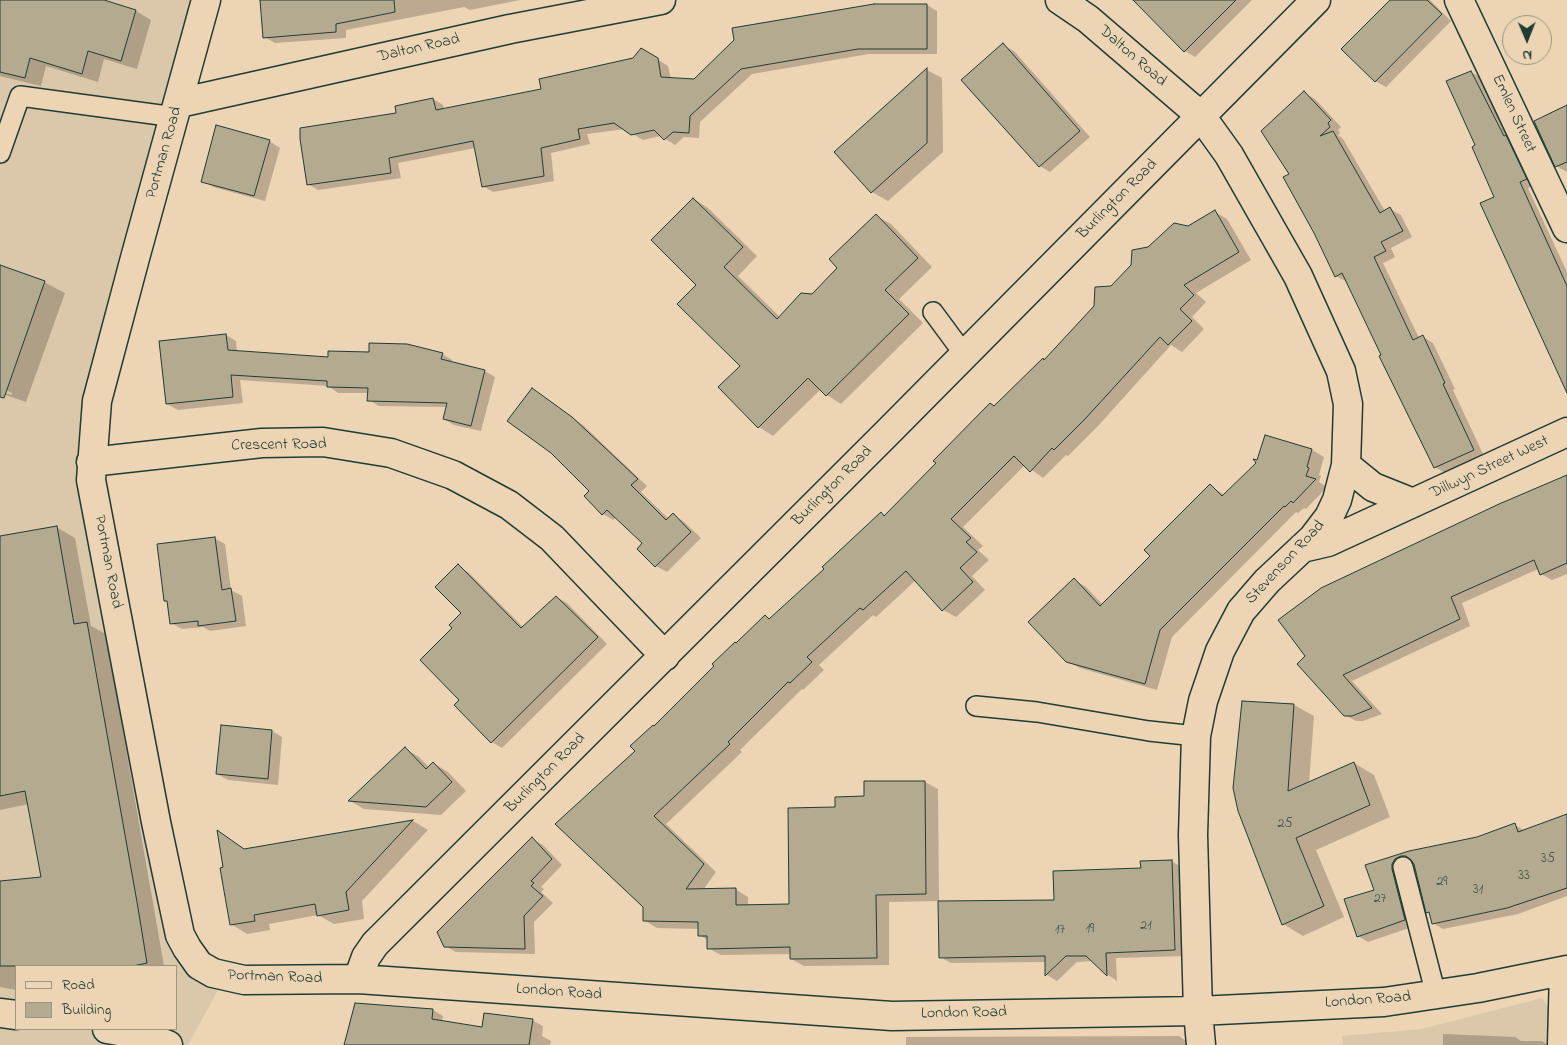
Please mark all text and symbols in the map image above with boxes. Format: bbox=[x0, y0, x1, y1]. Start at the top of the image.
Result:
north arrow bbox=[1502, 15, 1552, 65]
street label: Dalton Road bbox=[1094, 22, 1170, 92]
street label: Dalton Road bbox=[376, 30, 462, 68]
text: N bbox=[1522, 44, 1532, 65]
street label: Emlen Street bbox=[1487, 72, 1539, 156]
street label: Portman Road bbox=[143, 105, 187, 201]
street label: Burlington Road bbox=[1074, 156, 1162, 244]
street label: Dillwyn Street West bbox=[1428, 432, 1552, 504]
street label: Crescent Road bbox=[231, 436, 327, 456]
street label: Burlington Road bbox=[789, 443, 877, 531]
street label: Portman Road bbox=[89, 514, 125, 610]
street label: Stevenson Road bbox=[1242, 517, 1330, 609]
street label: Burlington Road bbox=[502, 730, 590, 818]
house number: 25 bbox=[1278, 817, 1292, 833]
house number: 35 bbox=[1541, 852, 1555, 868]
house number: 33 bbox=[1518, 869, 1530, 885]
house number: 29 bbox=[1436, 875, 1448, 891]
house number: 31 bbox=[1473, 883, 1483, 899]
house number: 27 bbox=[1374, 892, 1386, 908]
house number: 21 bbox=[1140, 919, 1152, 935]
house number: 19 bbox=[1086, 922, 1094, 938]
house number: 17 bbox=[1055, 923, 1065, 939]
legend bbox=[15, 965, 178, 1030]
street label: Portman Road bbox=[227, 967, 323, 989]
text: Road bbox=[62, 974, 95, 996]
street label: London Road bbox=[515, 980, 603, 1006]
street label: London Road bbox=[1324, 988, 1412, 1014]
text: Building bbox=[62, 999, 111, 1021]
street label: London Road bbox=[921, 1004, 1007, 1024]

